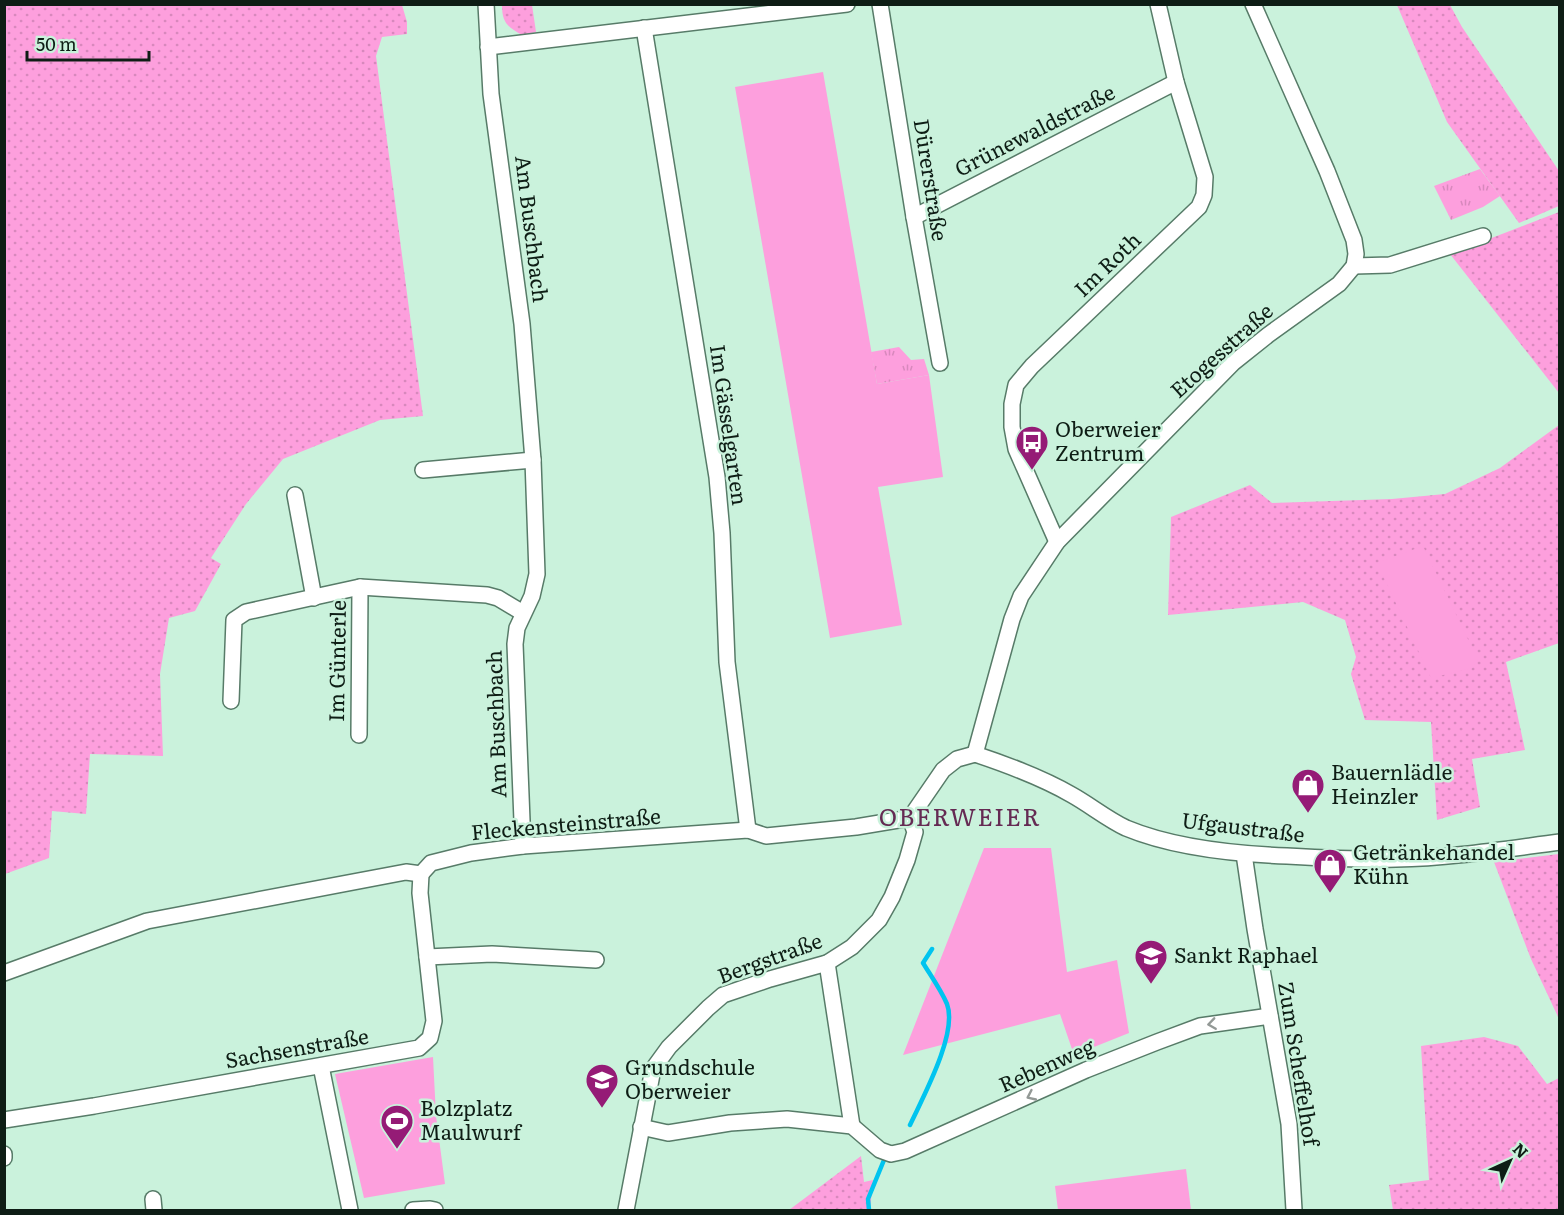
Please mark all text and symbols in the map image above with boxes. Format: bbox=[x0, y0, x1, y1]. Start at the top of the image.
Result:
scale bar bbox=[27, 24, 148, 62]
text: 50 m bbox=[36, 30, 77, 57]
street label: Grünewaldstraße bbox=[948, 75, 1119, 183]
street label: Dürerstraße bbox=[908, 116, 957, 243]
street label: Am Buschbach bbox=[509, 153, 558, 304]
street label: Im Roth bbox=[1066, 223, 1147, 303]
street label: Etogesstraße bbox=[1162, 294, 1279, 404]
street label: Im Gässelgarten bbox=[704, 342, 757, 507]
place label: Oberweier Zentrum bbox=[1055, 412, 1161, 467]
bus stop icon: Oberweier Zentrum bbox=[1014, 424, 1050, 471]
street label: Im Günterle bbox=[319, 600, 352, 722]
street label: Am Buschbach bbox=[476, 649, 513, 799]
place label: Bauernlädle Heinzler bbox=[1331, 755, 1452, 810]
shop icon: Bauernlädle Heinzler bbox=[1290, 767, 1326, 814]
district label: OBERWEIER bbox=[879, 798, 1041, 833]
street label: Fleckensteinstraße bbox=[470, 799, 662, 846]
street label: Ufgaustraße bbox=[1180, 803, 1307, 848]
place label: Getränkehandel Kühn bbox=[1353, 835, 1515, 890]
shop icon: Getränkehandel Kühn bbox=[1312, 847, 1348, 894]
street label: Bergstraße bbox=[712, 923, 826, 990]
school or university icon: Sankt Raphael bbox=[1133, 938, 1169, 985]
place label: Sankt Raphael bbox=[1174, 938, 1318, 969]
street label: Zum Scheffelhof bbox=[1272, 979, 1329, 1150]
one-way arrow bbox=[1208, 1018, 1217, 1030]
street label: Sachsenstraße bbox=[222, 1019, 371, 1074]
street label: Rebenweg bbox=[993, 1029, 1099, 1099]
place label: Grundschule Oberweier bbox=[625, 1050, 755, 1105]
school or university icon: Grundschule Oberweier bbox=[584, 1062, 620, 1109]
one-way arrow bbox=[1027, 1088, 1038, 1100]
place label: Bolzplatz Maulwurf bbox=[420, 1091, 523, 1146]
sports icon: Bolzplatz Maulwurf bbox=[379, 1103, 415, 1150]
north arrow bbox=[1480, 1131, 1540, 1191]
text: N bbox=[1508, 1136, 1535, 1163]

